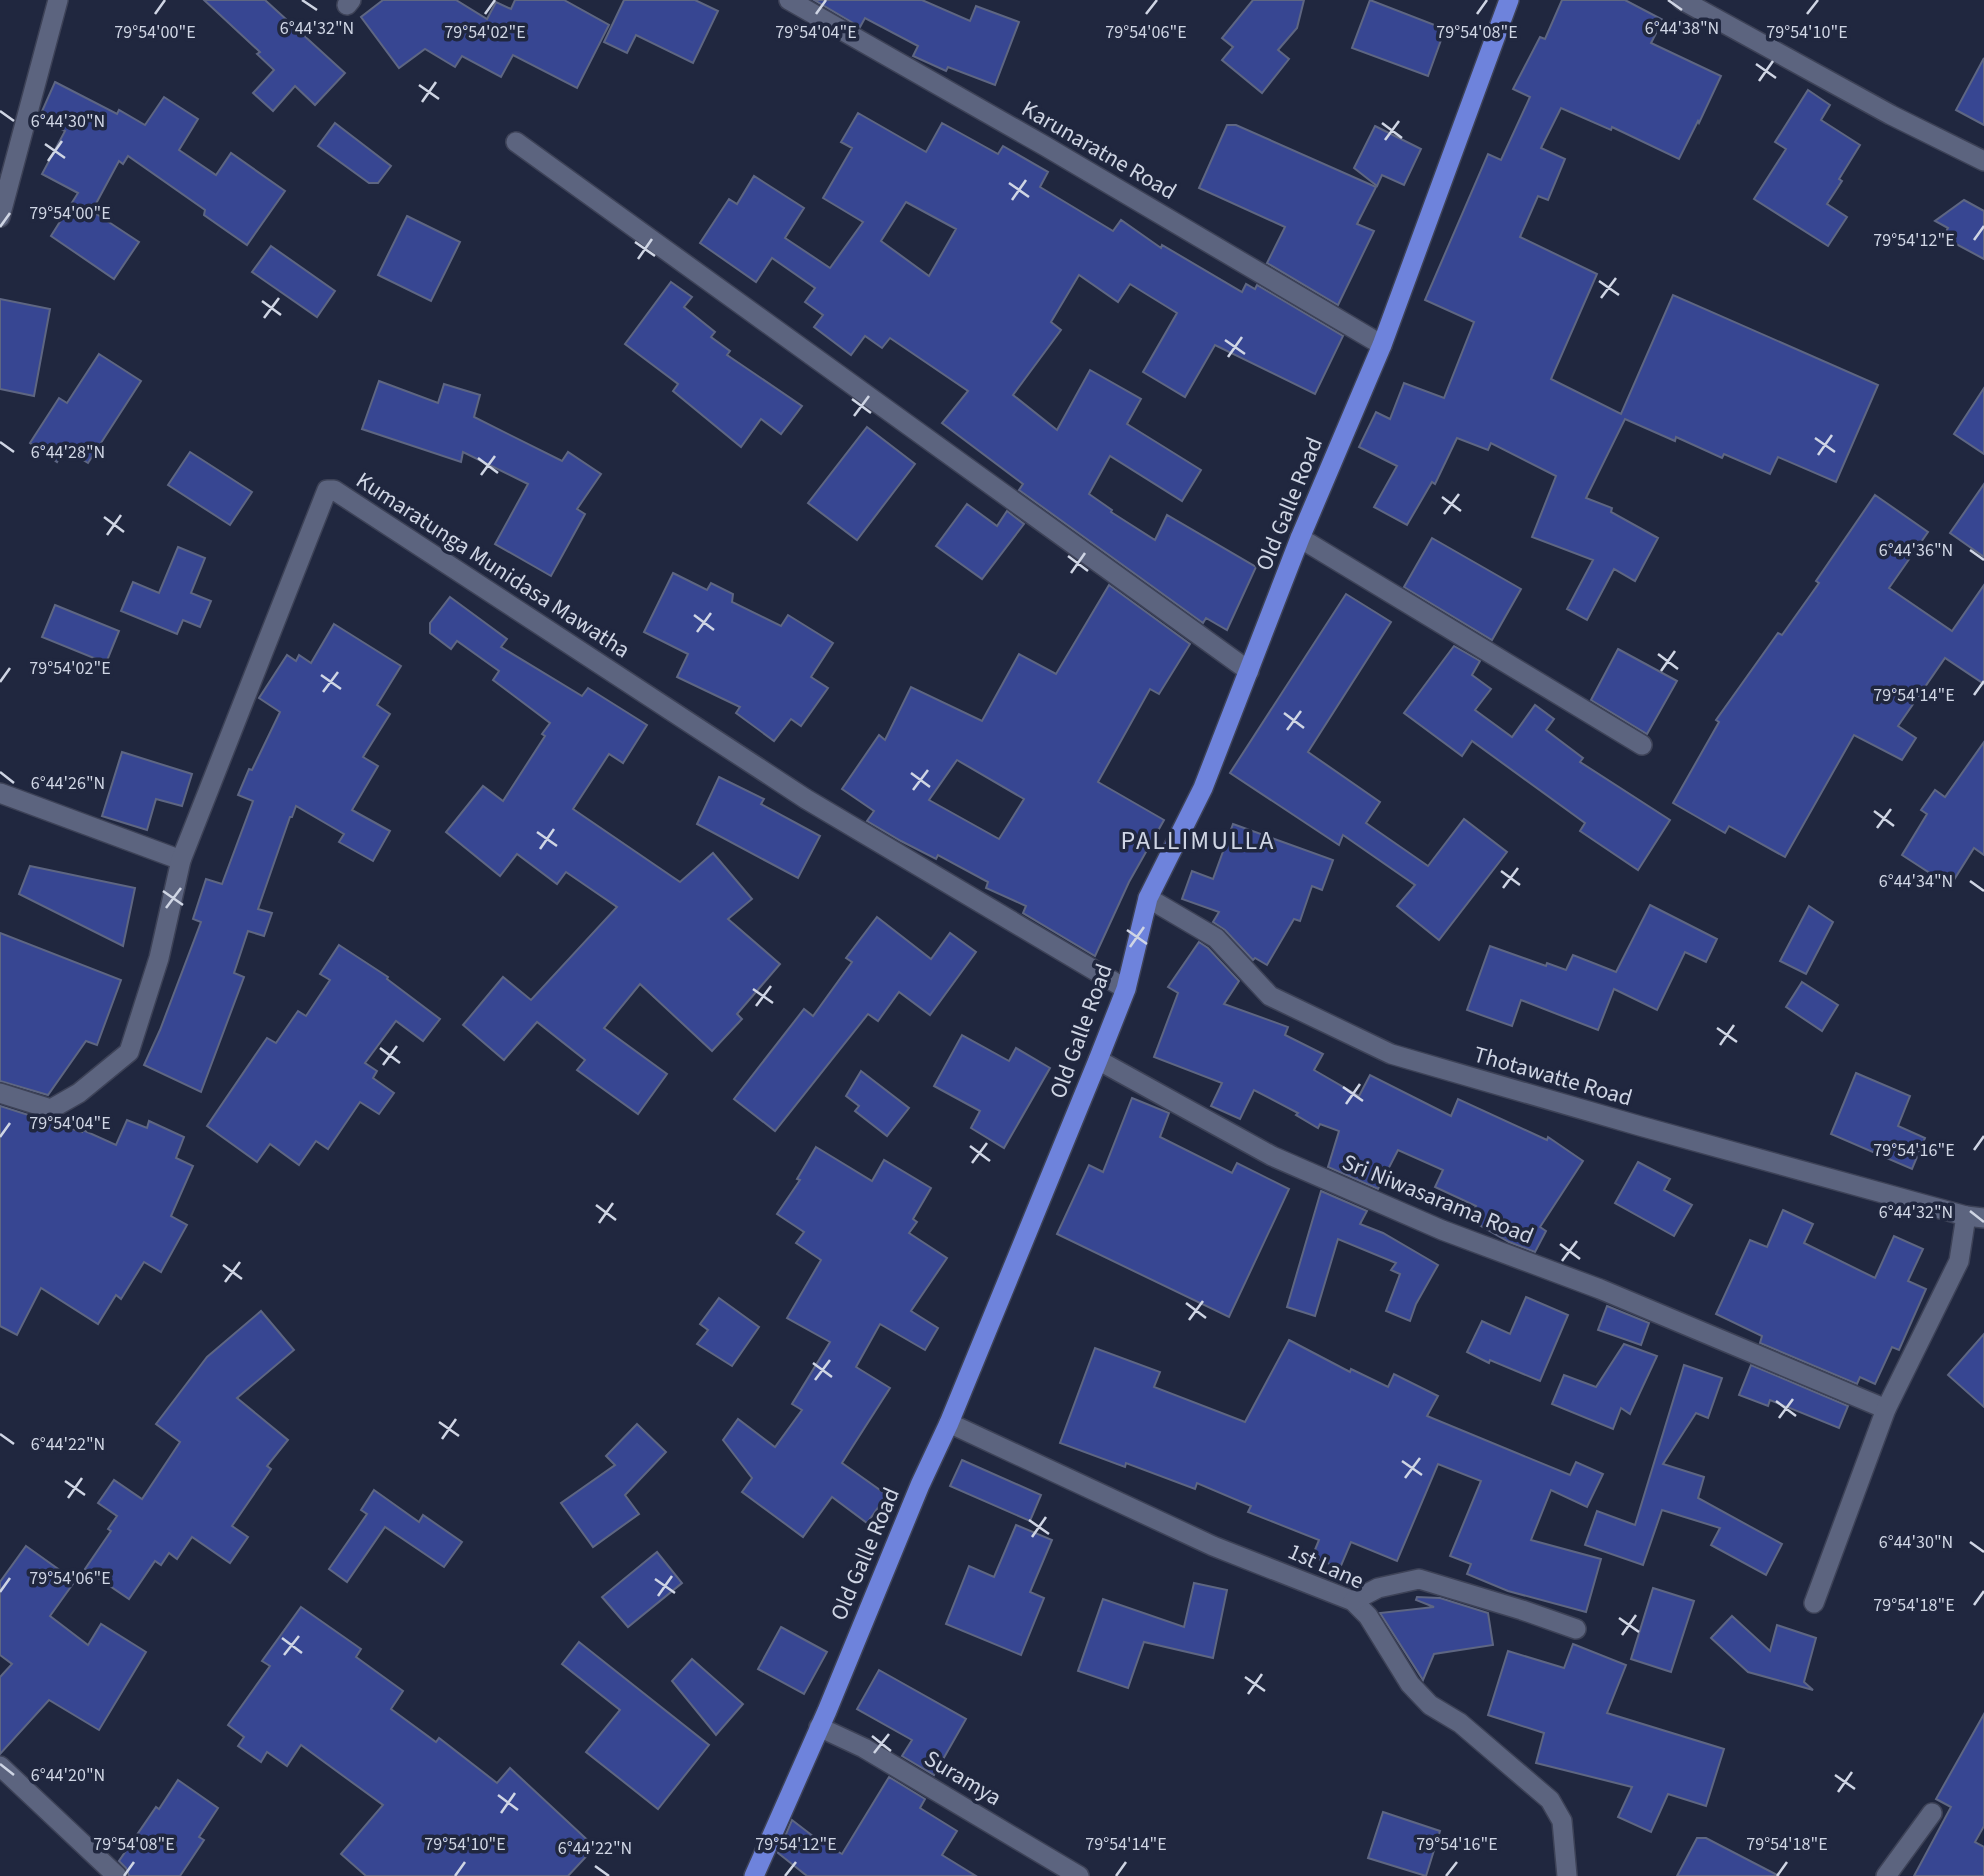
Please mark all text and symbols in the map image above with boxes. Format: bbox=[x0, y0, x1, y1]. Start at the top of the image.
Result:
text: 6°44'32"N bbox=[280, 16, 354, 41]
text: 6°44'38"N bbox=[1645, 16, 1719, 41]
text: 79°54'00"E bbox=[114, 20, 196, 45]
text: 79°54'02"E bbox=[444, 20, 526, 45]
text: 79°54'04"E bbox=[775, 20, 857, 45]
text: 79°54'06"E bbox=[1105, 20, 1187, 45]
text: 79°54'08"E bbox=[1436, 20, 1518, 45]
text: 79°54'10"E bbox=[1766, 20, 1848, 45]
street label: Karunaratne Road bbox=[1015, 92, 1183, 208]
text: 6°44'30"N bbox=[31, 109, 105, 134]
text: 79°54'00"E bbox=[29, 201, 111, 226]
text: 79°54'12"E bbox=[1873, 228, 1955, 253]
street label: Old Galle Road bbox=[1247, 432, 1331, 576]
text: 6°44'28"N bbox=[31, 440, 105, 465]
street label: Kumaratunga Munidasa Mawatha bbox=[350, 464, 636, 666]
text: 6°44'36"N bbox=[1879, 538, 1953, 563]
text: 79°54'02"E bbox=[29, 656, 111, 681]
text: 79°54'14"E bbox=[1873, 683, 1955, 708]
text: 6°44'26"N bbox=[31, 771, 105, 796]
district label: PALLIMULLA bbox=[1121, 822, 1275, 859]
text: 6°44'34"N bbox=[1879, 869, 1953, 894]
street label: Old Galle Road bbox=[1041, 959, 1121, 1103]
street label: Thotawatte Road bbox=[1470, 1038, 1636, 1114]
text: 79°54'04"E bbox=[29, 1111, 111, 1136]
text: 79°54'16"E bbox=[1873, 1138, 1955, 1163]
street label: Sri Niwasarama Road bbox=[1337, 1146, 1539, 1252]
text: 6°44'32"N bbox=[1879, 1200, 1953, 1225]
text: 6°44'22"N bbox=[31, 1432, 105, 1457]
street label: Old Galle Road bbox=[822, 1482, 908, 1626]
text: 6°44'30"N bbox=[1879, 1530, 1953, 1555]
street label: 1st Lane bbox=[1283, 1535, 1369, 1597]
text: 79°54'06"E bbox=[29, 1566, 111, 1591]
text: 79°54'18"E bbox=[1873, 1593, 1955, 1618]
street label: Suramya bbox=[918, 1742, 1008, 1814]
text: 6°44'20"N bbox=[31, 1763, 105, 1788]
text: 79°54'08"E bbox=[93, 1832, 175, 1857]
text: 79°54'10"E bbox=[424, 1832, 506, 1857]
text: 79°54'12"E bbox=[755, 1832, 837, 1857]
text: 79°54'14"E bbox=[1085, 1832, 1167, 1857]
text: 79°54'16"E bbox=[1416, 1832, 1498, 1857]
text: 79°54'18"E bbox=[1746, 1832, 1828, 1857]
text: 6°44'22"N bbox=[558, 1836, 632, 1861]

